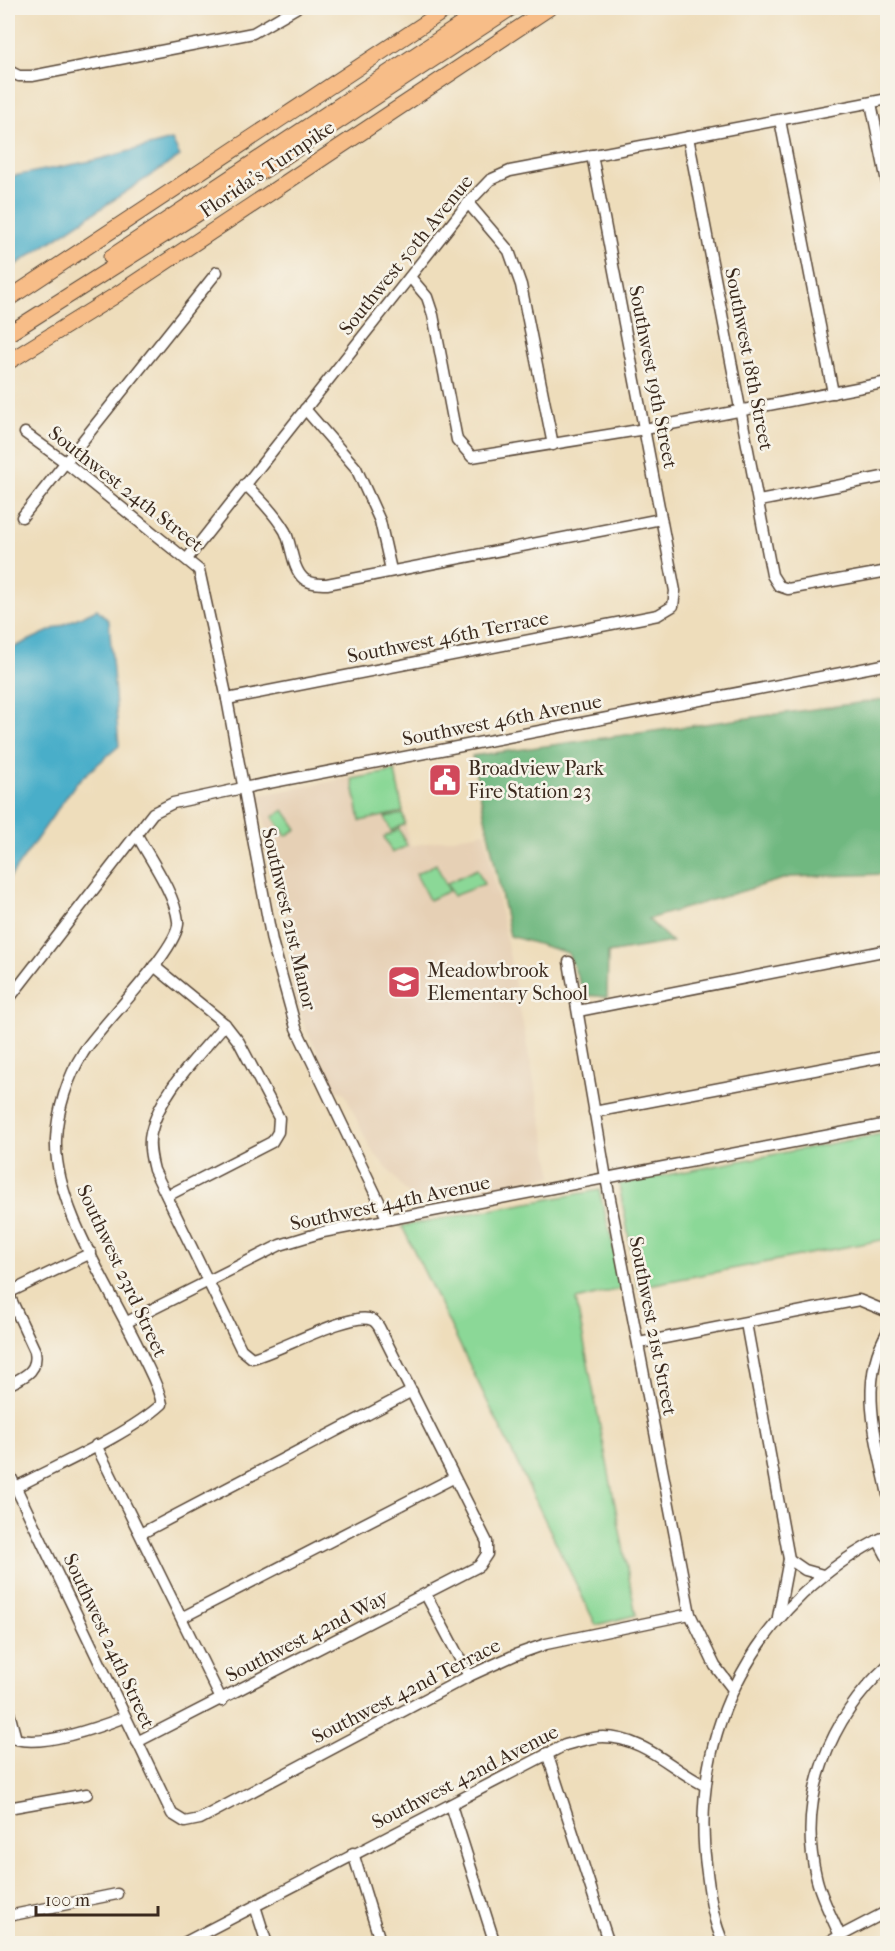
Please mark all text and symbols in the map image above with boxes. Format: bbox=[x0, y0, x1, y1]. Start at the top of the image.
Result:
street label: Florida's Turnpike bbox=[195, 115, 339, 223]
street label: Southwest 50th Avenue bbox=[334, 170, 478, 340]
street label: Southwest 18th Street bbox=[720, 266, 778, 452]
street label: Southwest 19th Street bbox=[624, 284, 682, 470]
street label: Southwest 24th Street bbox=[44, 421, 208, 557]
street label: Southwest 46th Terrace bbox=[345, 606, 551, 668]
street label: Southwest 46th Avenue bbox=[400, 689, 604, 751]
place label: Broadview Park Fire Station 23 bbox=[468, 757, 605, 803]
public building icon: Broadview Park Fire Station 23 bbox=[427, 762, 463, 798]
street label: Southwest 21st Manor bbox=[257, 826, 321, 1013]
place label: Meadowbrook Elementary School bbox=[427, 959, 589, 1005]
school or university icon: Meadowbrook Elementary School bbox=[386, 964, 422, 1000]
street label: Southwest 44th Avenue bbox=[288, 1171, 492, 1235]
street label: Southwest 23rd Street bbox=[72, 1181, 172, 1361]
street label: Southwest 21st Street bbox=[624, 1235, 682, 1417]
street label: Southwest 24th Street bbox=[58, 1550, 160, 1732]
street label: Southwest 42nd Way bbox=[222, 1584, 393, 1687]
street label: Southwest 42nd Terrace bbox=[308, 1633, 504, 1749]
street label: Southwest 42nd Avenue bbox=[368, 1720, 562, 1834]
scale bar bbox=[36, 1879, 158, 1917]
text: 100 m bbox=[45, 1890, 90, 1911]

